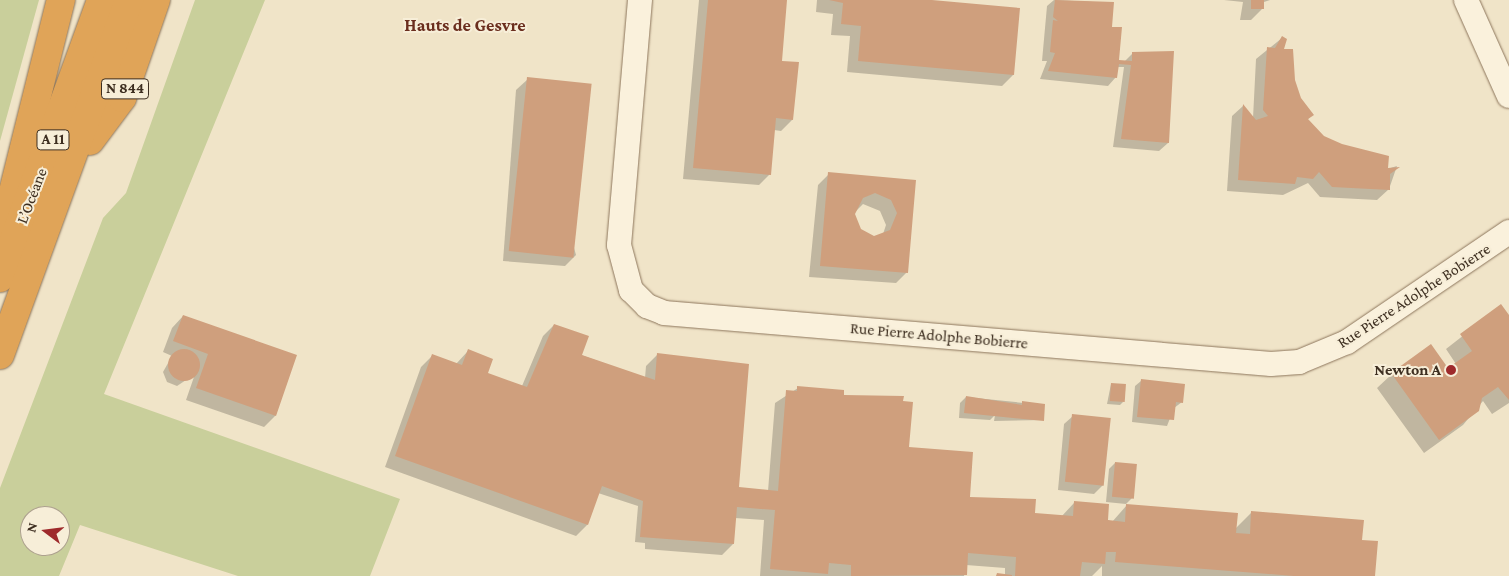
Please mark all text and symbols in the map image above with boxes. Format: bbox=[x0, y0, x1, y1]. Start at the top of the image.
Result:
district label: Hauts de Gesvre bbox=[404, 14, 526, 36]
road number: N 844 bbox=[100, 76, 150, 102]
road number: A 11 bbox=[36, 128, 70, 152]
street label: L’Océane bbox=[13, 165, 51, 227]
street label: Rue Pierre Adolphe Bobierre bbox=[1334, 239, 1494, 353]
street label: Rue Pierre Adolphe Bobierre bbox=[849, 319, 1029, 353]
place label: Newton A bbox=[1374, 360, 1441, 380]
marker: Newton A bbox=[1445, 364, 1457, 376]
north arrow bbox=[20, 506, 70, 556]
text: N bbox=[23, 521, 40, 534]

